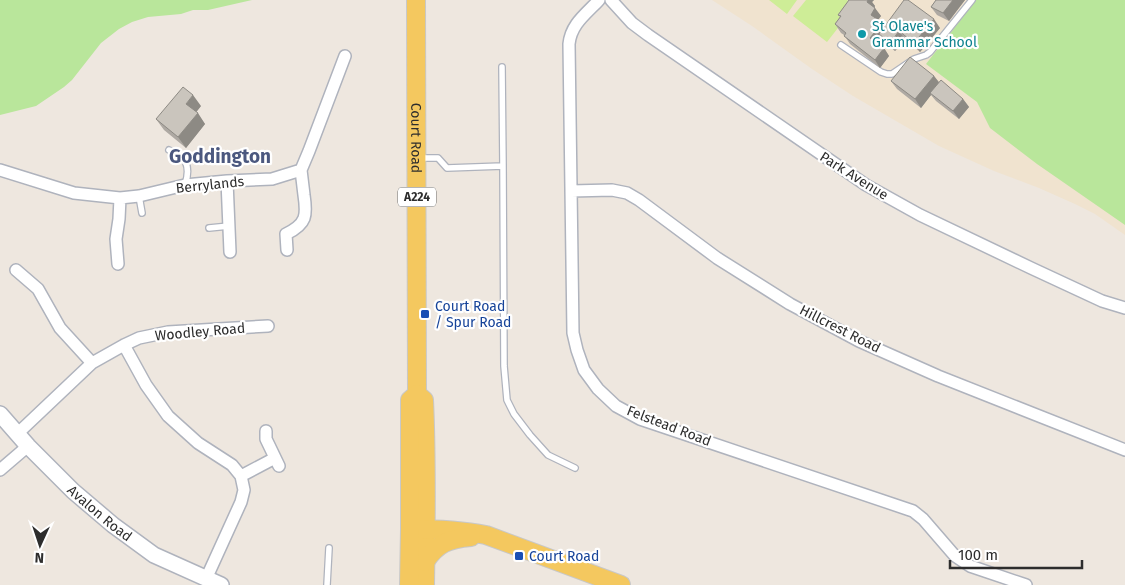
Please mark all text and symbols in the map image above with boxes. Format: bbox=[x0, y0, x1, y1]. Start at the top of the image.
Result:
place label: St Olave's Grammar School bbox=[872, 18, 977, 51]
marker: St Olave's Grammar School bbox=[856, 28, 868, 40]
street label: Court Road bbox=[408, 103, 425, 173]
district label: Goddington bbox=[169, 145, 271, 168]
street label: Park Avenue bbox=[817, 148, 891, 204]
street label: Berrylands bbox=[175, 173, 245, 197]
road number: A224 bbox=[398, 188, 436, 206]
place label: Court Road / Spur Road bbox=[435, 298, 511, 331]
street label: Hillcrest Road bbox=[797, 301, 883, 357]
marker: Court Road / Spur Road bbox=[419, 308, 431, 320]
street label: Woodley Road bbox=[154, 320, 246, 344]
street label: Felstead Road bbox=[624, 402, 714, 450]
street label: Avalon Road bbox=[64, 482, 136, 545]
north arrow bbox=[15, 520, 65, 570]
scale bar bbox=[950, 538, 1082, 570]
text: 100 m bbox=[958, 546, 998, 564]
place label: Court Road bbox=[529, 548, 599, 565]
text: N bbox=[34, 549, 44, 566]
marker: Court Road bbox=[513, 550, 525, 562]

